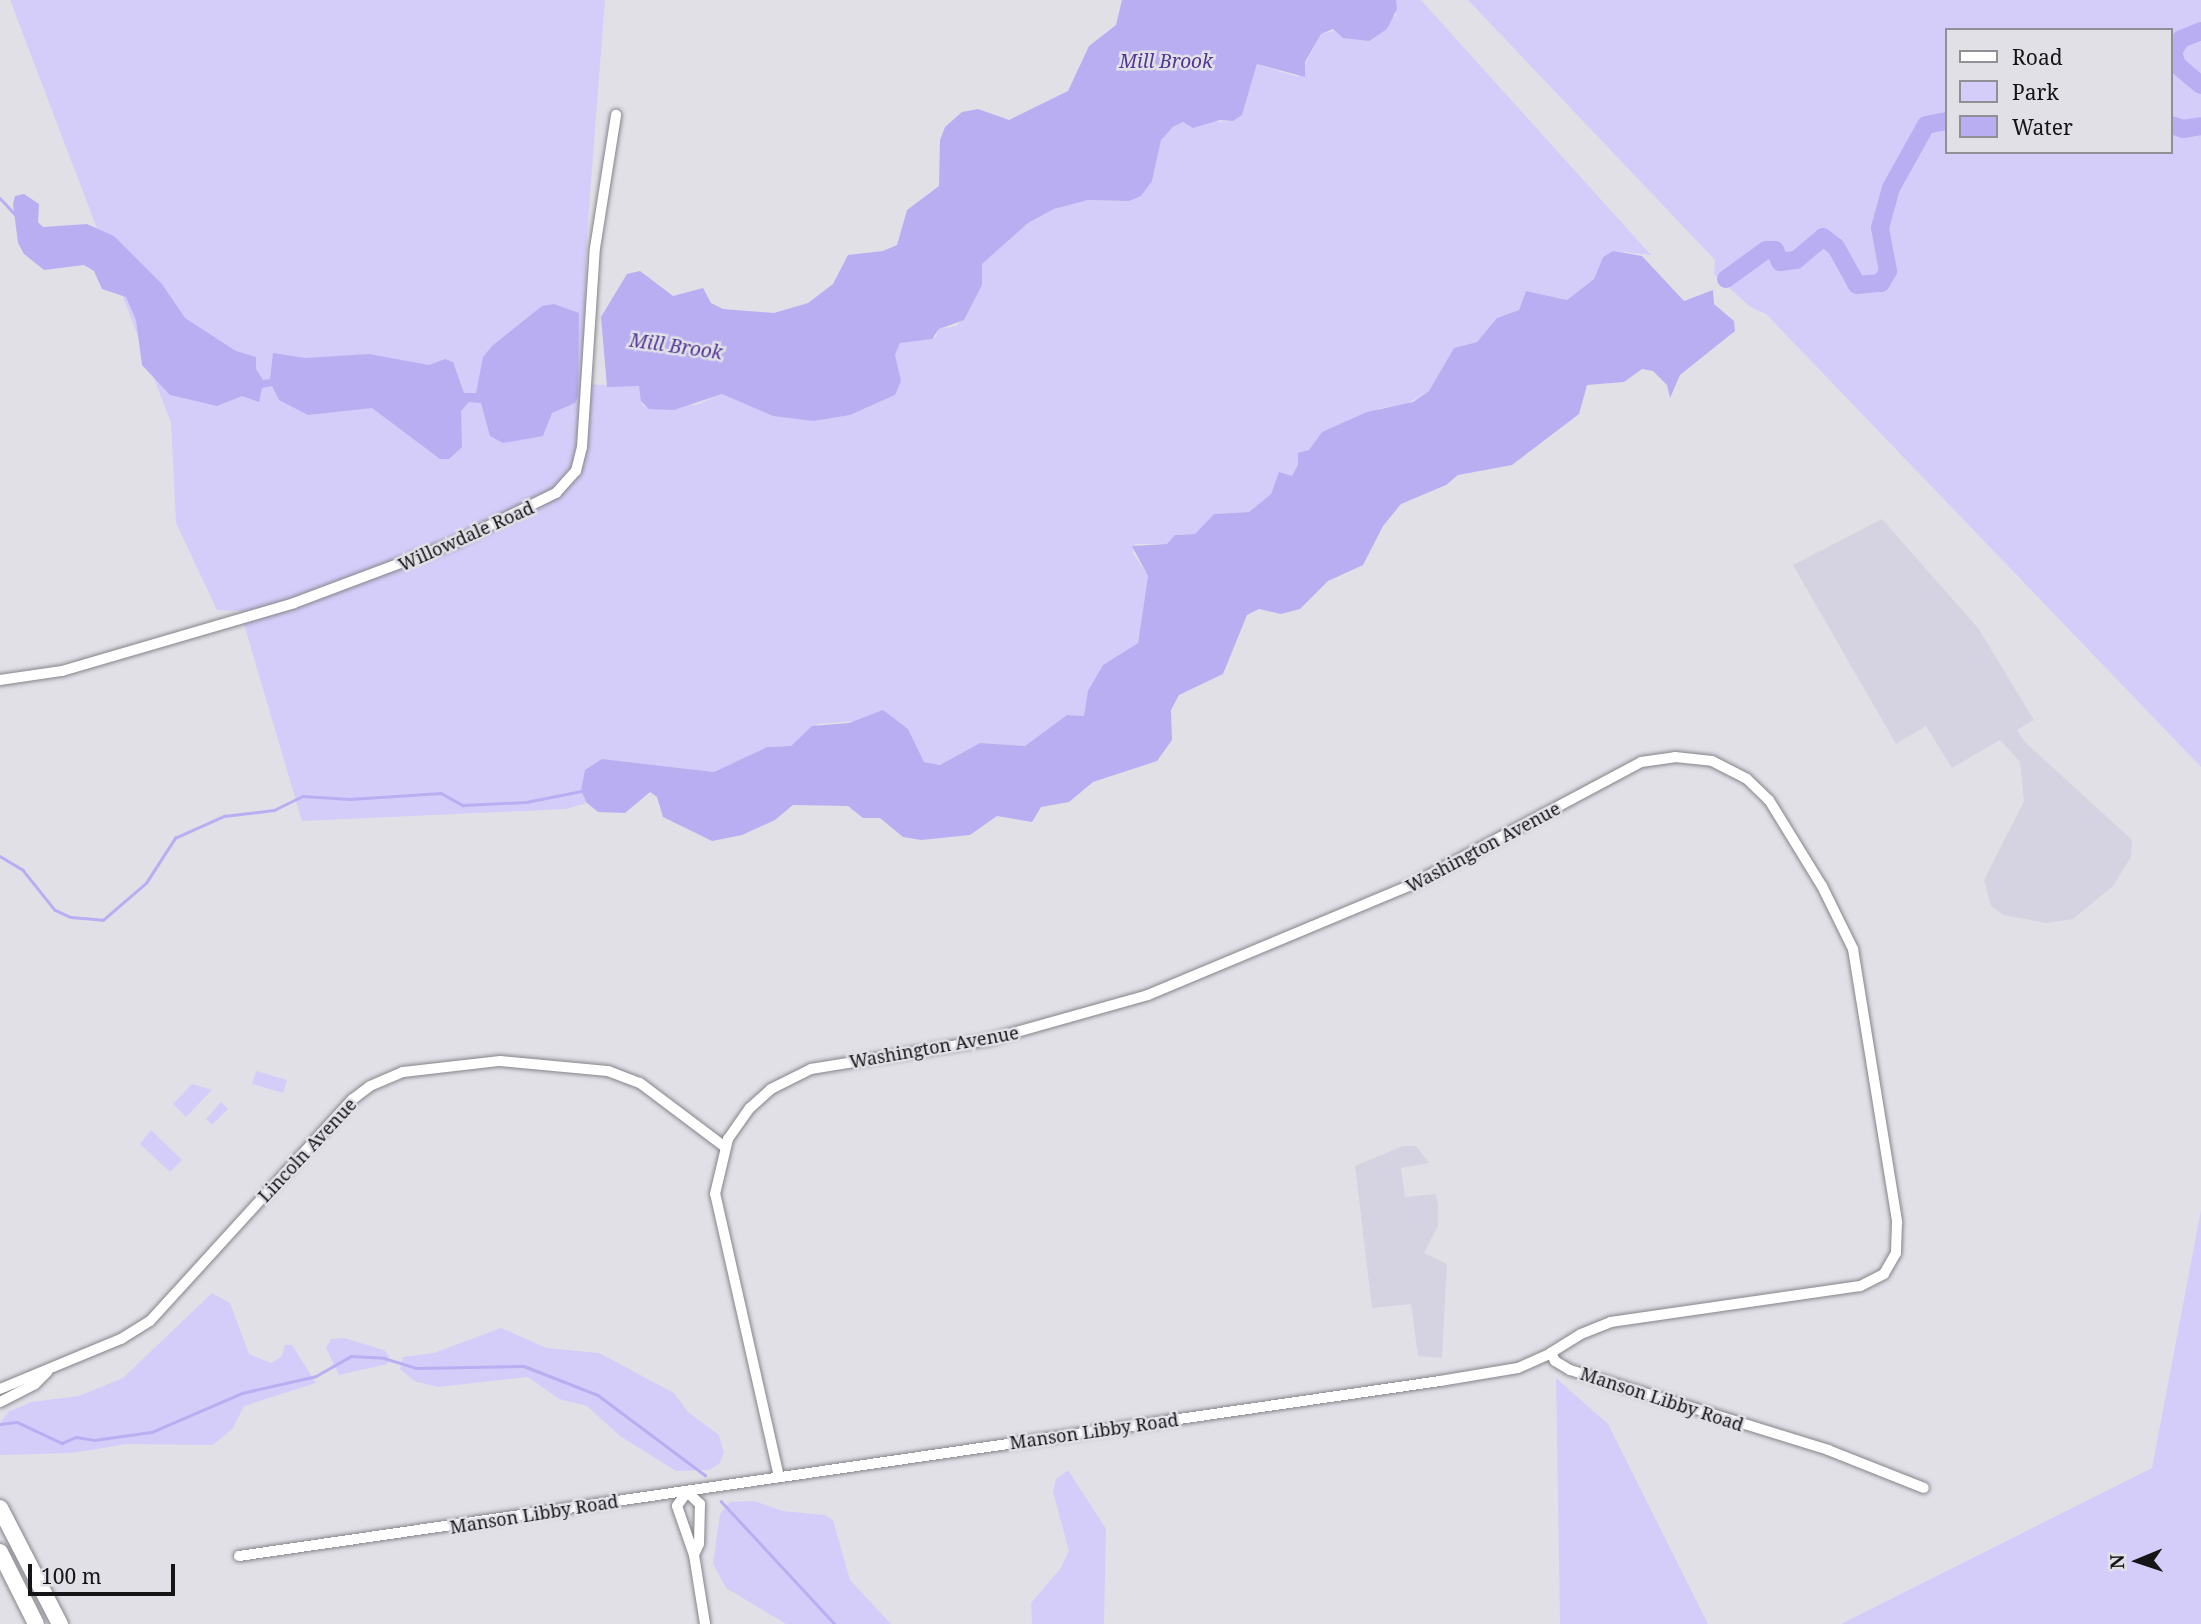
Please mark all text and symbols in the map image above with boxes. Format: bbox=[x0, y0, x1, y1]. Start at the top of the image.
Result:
legend bbox=[1946, 28, 2173, 154]
text: Road bbox=[2012, 43, 2063, 71]
water label: Mill Brook bbox=[1119, 51, 1213, 73]
text: Park bbox=[2012, 78, 2059, 106]
text: Water bbox=[2012, 113, 2073, 141]
water label: Mill Brook bbox=[628, 329, 724, 365]
street label: Willowdale Road bbox=[395, 496, 537, 576]
street label: Washington Avenue bbox=[1402, 797, 1564, 897]
street label: Washington Avenue bbox=[848, 1021, 1020, 1073]
street label: Lincoln Avenue bbox=[253, 1094, 361, 1206]
street label: Manson Libby Road bbox=[1578, 1362, 1746, 1436]
street label: Manson Libby Road bbox=[1008, 1408, 1180, 1454]
street label: Manson Libby Road bbox=[448, 1490, 620, 1538]
north arrow bbox=[2103, 1526, 2173, 1596]
scale bar bbox=[32, 1550, 178, 1594]
text: N bbox=[2104, 1554, 2130, 1570]
text: 100 m bbox=[41, 1562, 102, 1590]

